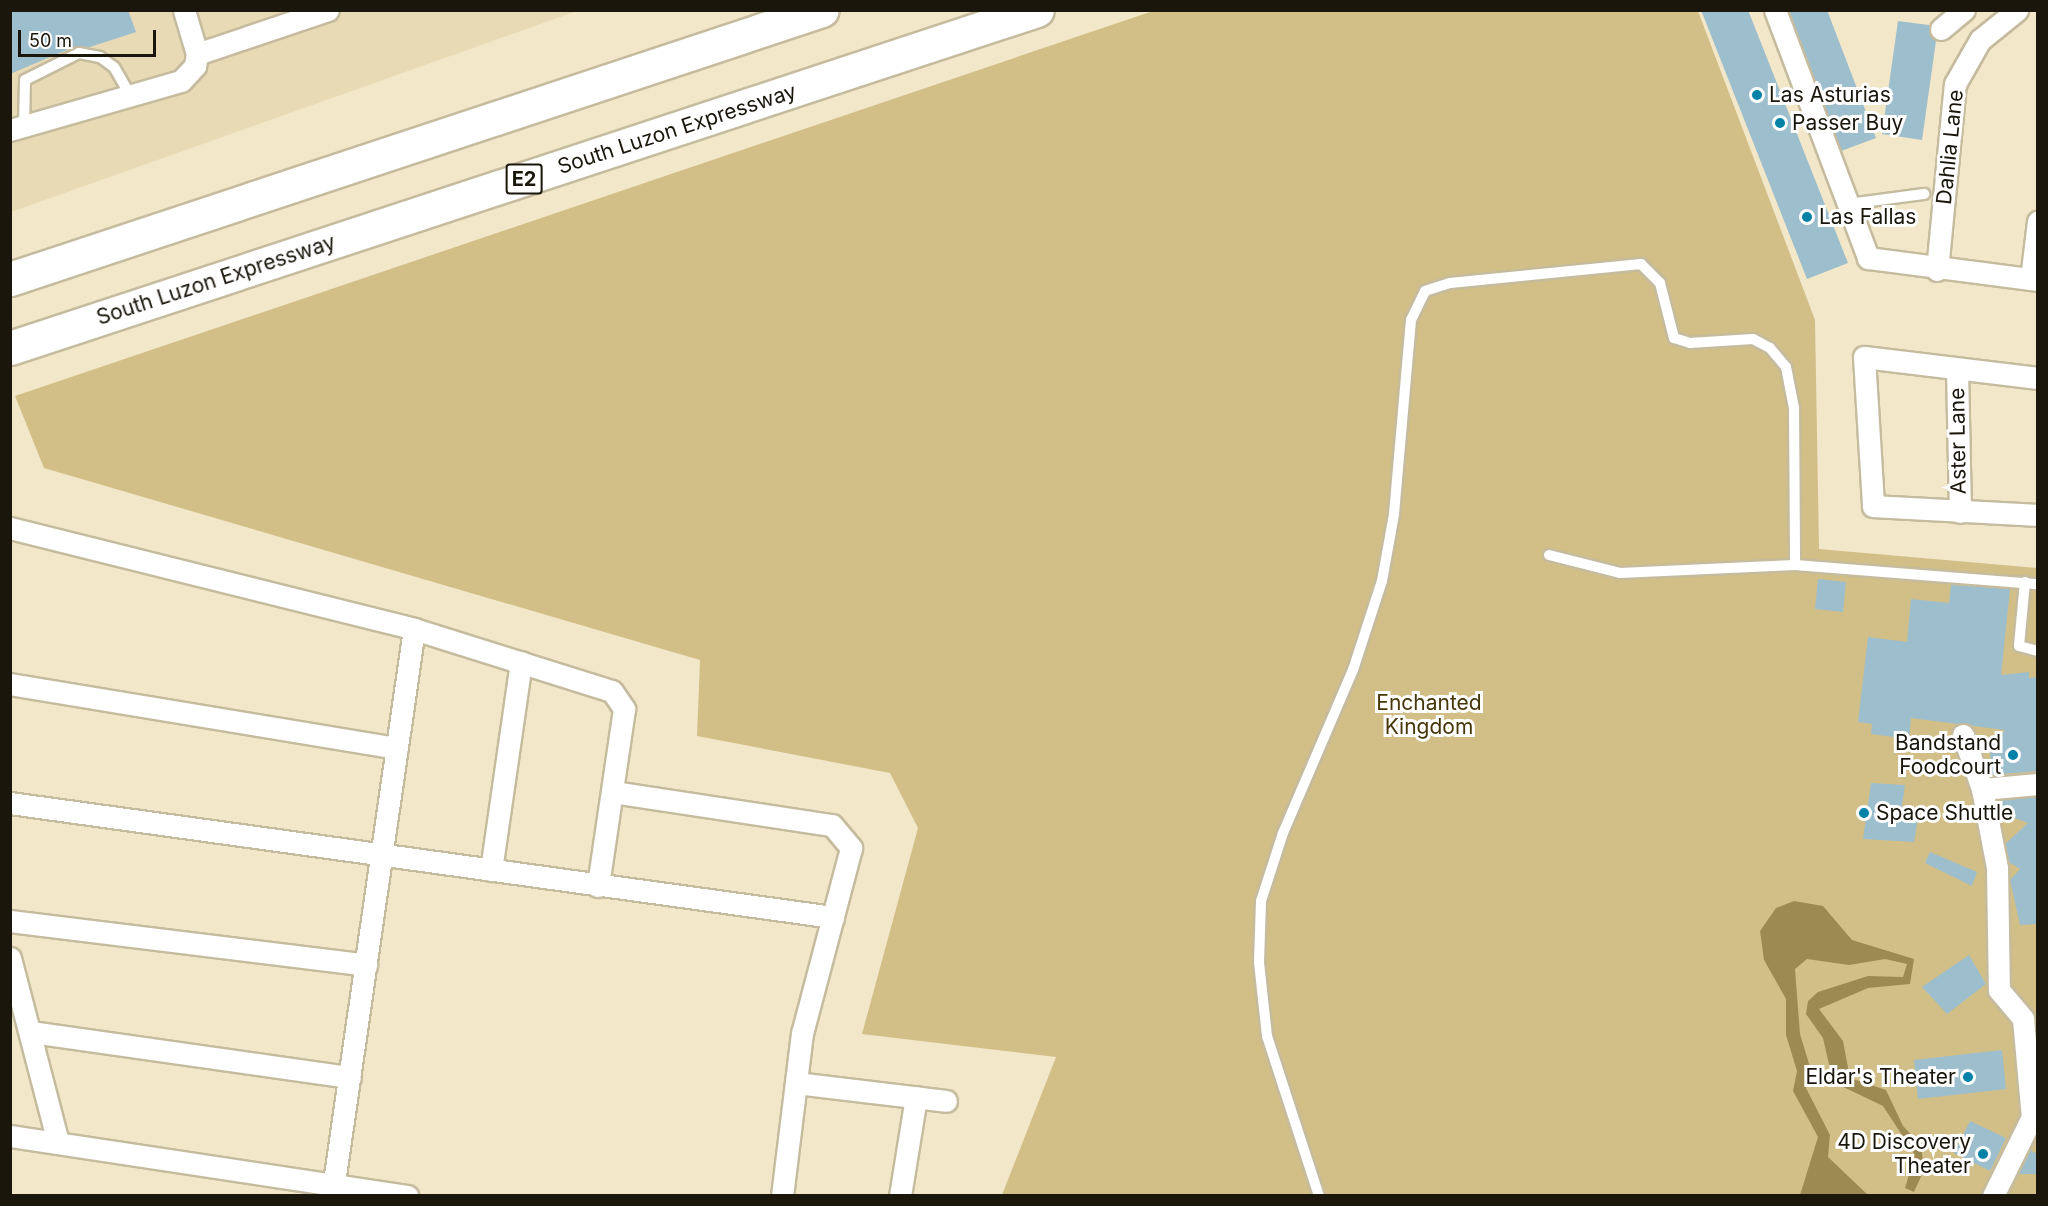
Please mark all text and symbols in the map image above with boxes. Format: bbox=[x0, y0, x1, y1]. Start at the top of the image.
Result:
scale bar bbox=[21, 18, 159, 56]
text: 50 m bbox=[29, 30, 72, 51]
street label: South Luzon Expressway bbox=[554, 78, 800, 180]
place label: Las Asturias bbox=[1769, 82, 1891, 108]
marker: Las Asturias bbox=[1750, 88, 1764, 102]
street label: Dahlia Lane bbox=[1931, 88, 1969, 206]
place label: Passer Buy bbox=[1792, 110, 1903, 136]
marker: Passer Buy bbox=[1773, 116, 1787, 130]
road number: E2 bbox=[504, 162, 544, 196]
place label: Las Fallas bbox=[1819, 204, 1916, 230]
marker: Las Fallas bbox=[1800, 210, 1814, 224]
street label: South Luzon Expressway bbox=[93, 229, 339, 331]
street label: Aster Lane bbox=[1944, 387, 1972, 495]
park label: Enchanted Kingdom bbox=[1376, 690, 1482, 740]
place label: Bandstand Foodcourt bbox=[1895, 730, 2001, 780]
marker: Bandstand Foodcourt bbox=[2006, 748, 2020, 762]
place label: Space Shuttle bbox=[1876, 800, 2013, 826]
marker: Space Shuttle bbox=[1857, 806, 1871, 820]
place label: Eldar's Theater bbox=[1805, 1064, 1956, 1090]
marker: Eldar's Theater bbox=[1961, 1070, 1975, 1084]
place label: 4D Discovery Theater bbox=[1837, 1129, 1971, 1179]
marker: 4D Discovery Theater bbox=[1976, 1147, 1990, 1161]

